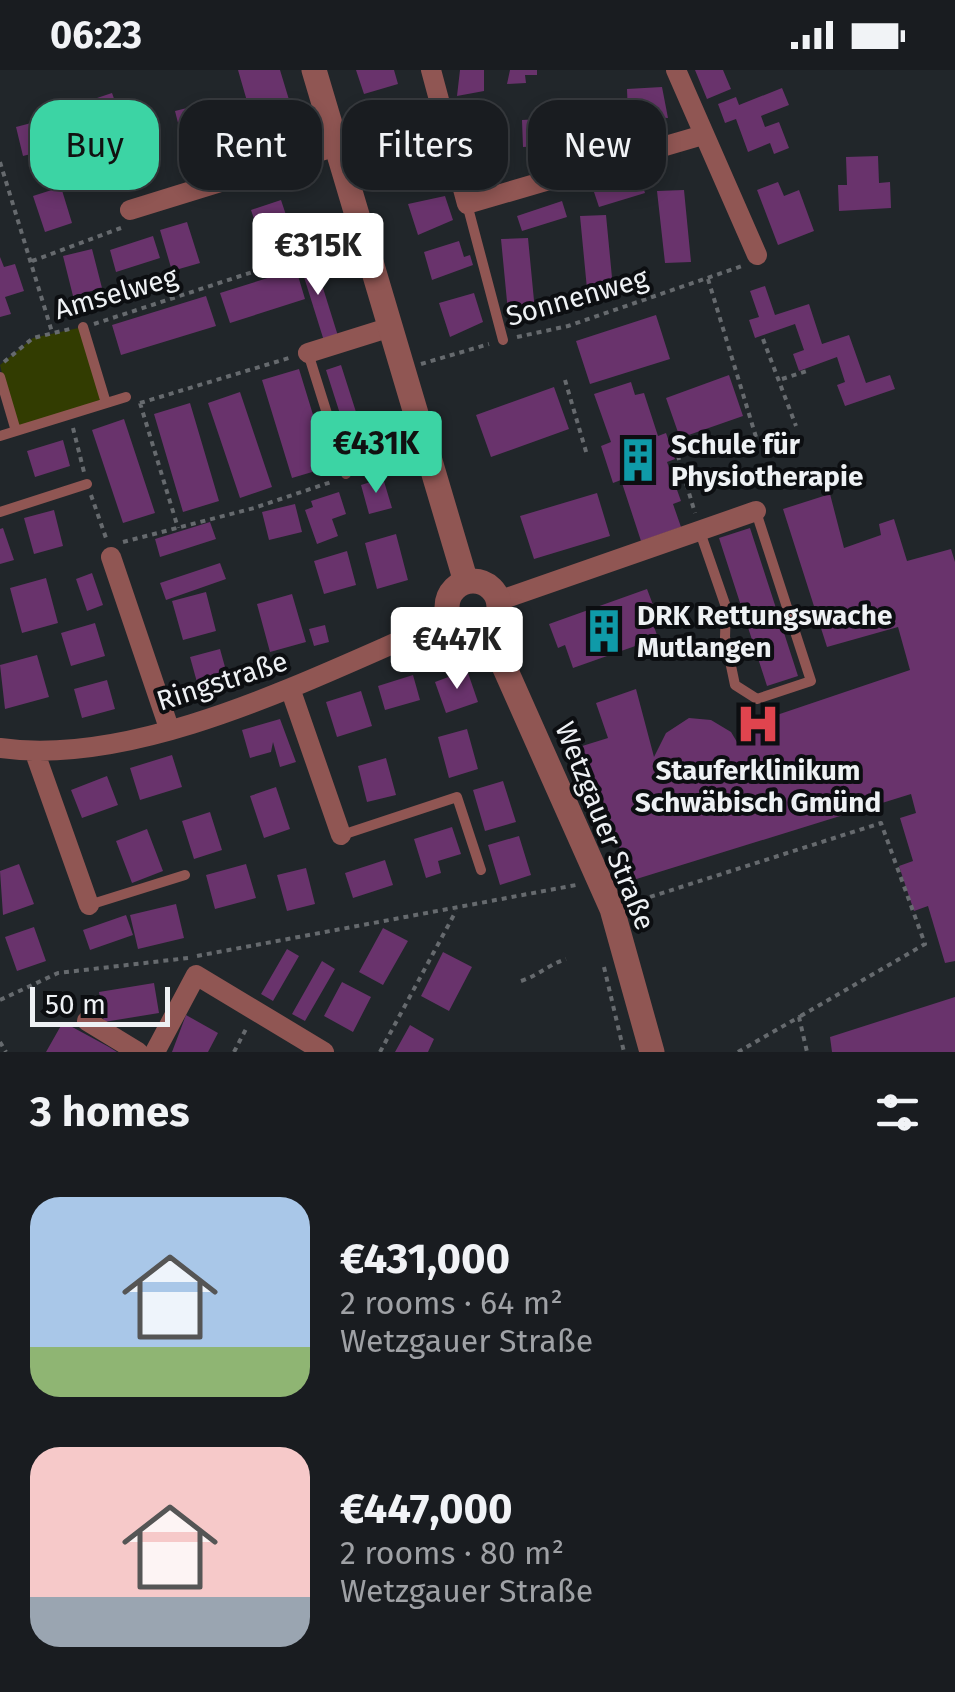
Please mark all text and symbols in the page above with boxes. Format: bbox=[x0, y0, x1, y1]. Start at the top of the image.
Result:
text: 06:23 bbox=[50, 12, 142, 58]
chip: Buy bbox=[30, 100, 159, 190]
chip: Rent bbox=[179, 100, 322, 190]
chip: Filters bbox=[342, 100, 508, 190]
chip: New bbox=[528, 100, 666, 190]
pin: €315K bbox=[248, 213, 388, 298]
text: €315K bbox=[274, 226, 362, 264]
street label: Amselweg bbox=[51, 260, 182, 326]
street label: Sonnenweg bbox=[502, 261, 652, 333]
pin: €431K bbox=[306, 411, 446, 496]
text: €431K bbox=[333, 424, 419, 462]
place label: Schule für Physiotherapie bbox=[671, 428, 863, 493]
building icon: Schule für Physiotherapie bbox=[614, 436, 662, 484]
place label: DRK Rettungswache Mutlangen bbox=[637, 599, 892, 664]
pin: €447K bbox=[387, 607, 527, 692]
building icon: DRK Rettungswache Mutlangen bbox=[580, 607, 628, 655]
text: €447K bbox=[413, 620, 501, 658]
street label: Ringstraße bbox=[152, 644, 292, 718]
hospital icon: Stauferklinikum Schwäbisch Gmünd bbox=[734, 700, 782, 748]
street label: Wetzgauer Straße bbox=[548, 717, 662, 935]
place label: Stauferklinikum Schwäbisch Gmünd bbox=[635, 754, 881, 819]
scale bar bbox=[30, 982, 170, 1026]
text: 50 m bbox=[45, 988, 106, 1021]
icon: filters bbox=[870, 1085, 925, 1140]
text: 3 homes bbox=[30, 1087, 190, 1137]
text: €431,000 bbox=[340, 1234, 510, 1284]
icon: home bbox=[110, 1237, 230, 1357]
text: 2 rooms · 64 m² bbox=[340, 1284, 563, 1322]
text: Wetzgauer Straße bbox=[340, 1322, 593, 1360]
text: €447,000 bbox=[340, 1484, 513, 1534]
icon: home bbox=[110, 1487, 230, 1607]
text: 2 rooms · 80 m² bbox=[340, 1534, 564, 1572]
text: Wetzgauer Straße bbox=[340, 1572, 593, 1610]

